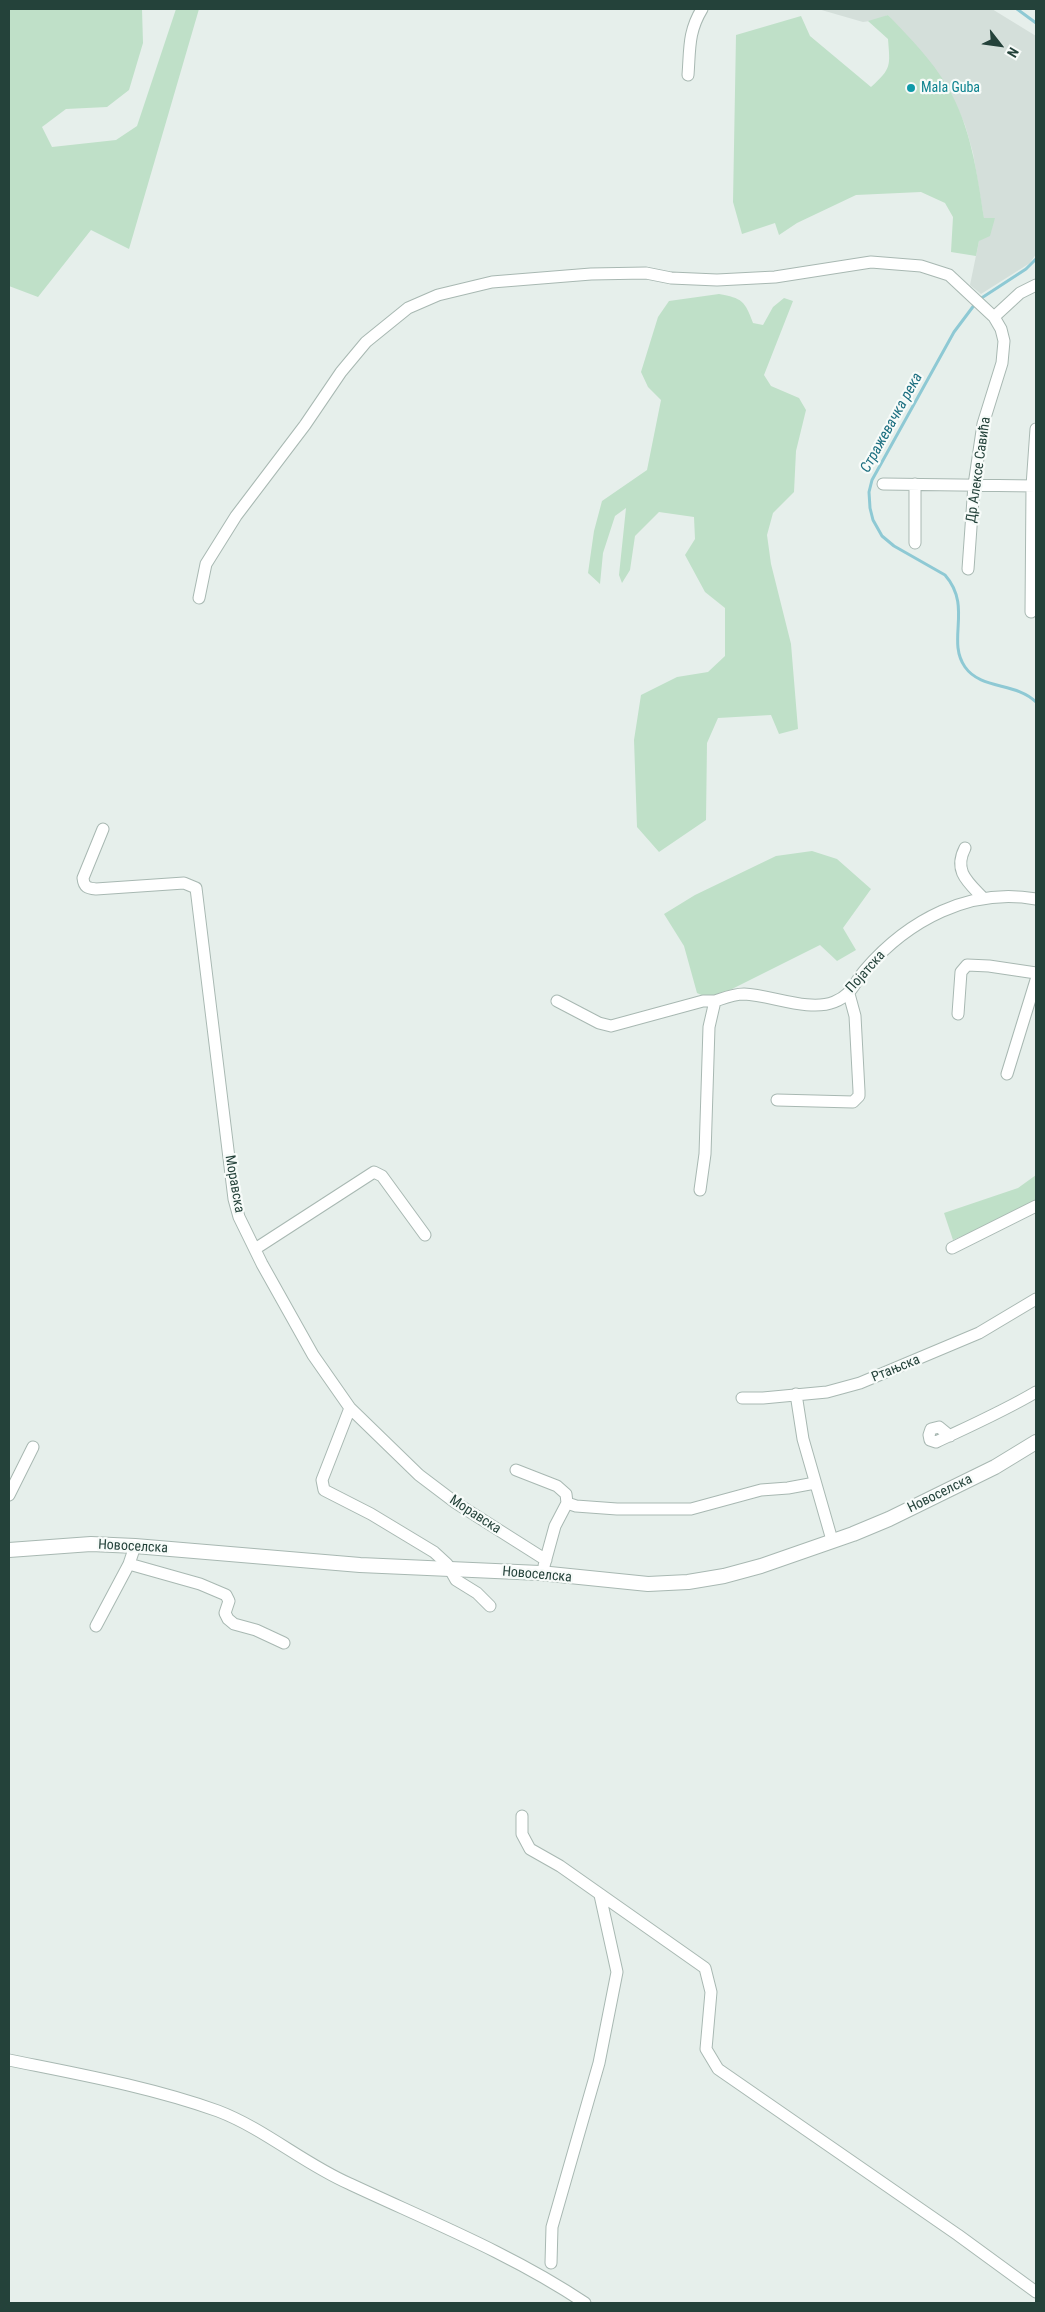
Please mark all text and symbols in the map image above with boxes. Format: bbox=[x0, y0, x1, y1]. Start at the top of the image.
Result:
north arrow bbox=[975, 20, 1025, 70]
text: N bbox=[1004, 45, 1022, 60]
place label: Mala Guba bbox=[921, 80, 980, 96]
marker: Mala Guba bbox=[905, 82, 917, 94]
water label: Стражевачка река bbox=[857, 370, 927, 476]
street label: Др Алексе Савића bbox=[963, 416, 995, 524]
street label: Појатска bbox=[843, 948, 889, 996]
street label: Моравска bbox=[221, 1154, 247, 1214]
street label: Ртањска bbox=[869, 1352, 923, 1386]
street label: Новоселска bbox=[905, 1471, 975, 1517]
street label: Моравска bbox=[446, 1492, 504, 1538]
street label: Новоселска bbox=[98, 1537, 168, 1557]
street label: Новоселска bbox=[501, 1564, 573, 1586]

